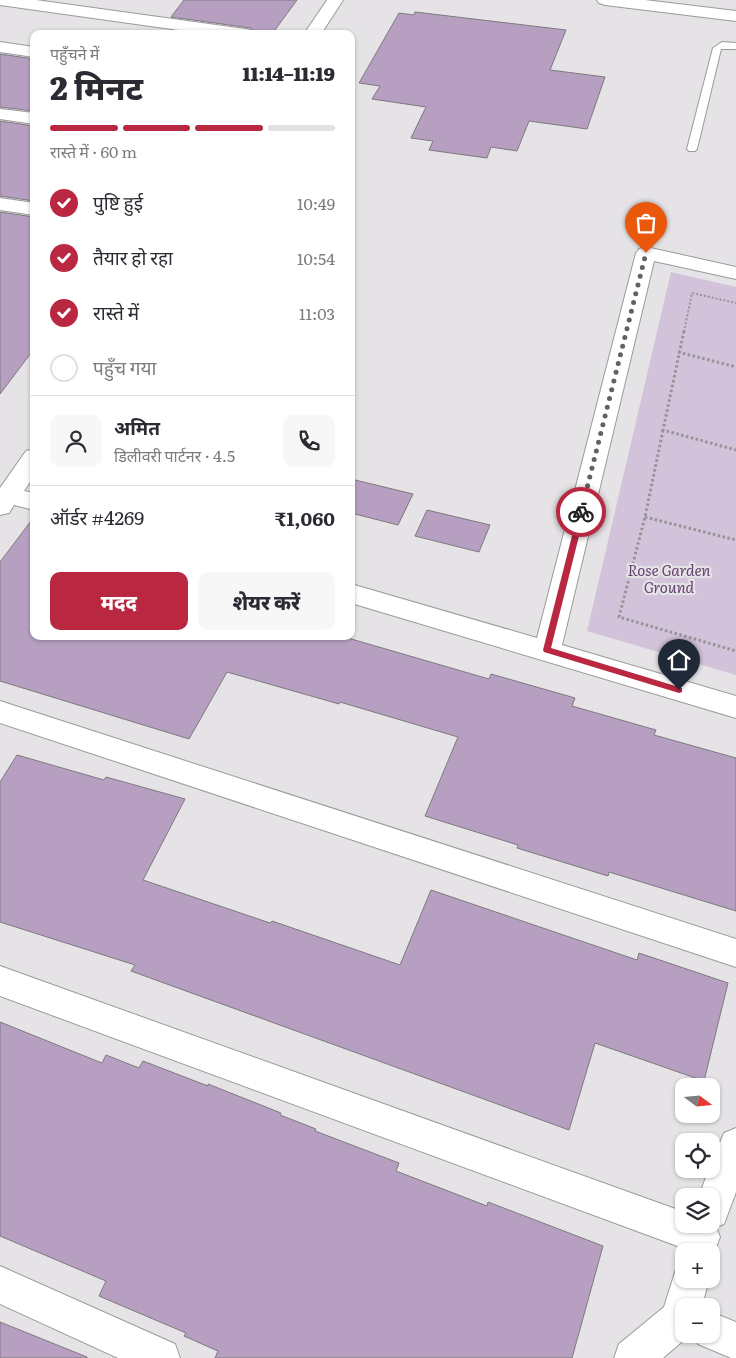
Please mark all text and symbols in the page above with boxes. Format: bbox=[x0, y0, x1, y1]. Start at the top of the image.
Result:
text: पहुँचने में bbox=[50, 41, 99, 65]
text: 11:14–11:19 bbox=[243, 59, 335, 87]
text: 2 मिनट bbox=[50, 62, 143, 110]
text: रास्ते में · 60 m bbox=[50, 139, 137, 163]
text: पुष्टि हुई bbox=[93, 188, 143, 216]
icon: check bbox=[50, 189, 78, 217]
text: 10:49 bbox=[297, 191, 335, 215]
pin bbox=[625, 202, 667, 253]
icon: bag bbox=[632, 209, 660, 237]
text: तैयार हो रहा bbox=[93, 243, 173, 271]
icon: check bbox=[50, 244, 78, 272]
text: 10:54 bbox=[297, 246, 335, 270]
text: रास्ते में bbox=[93, 298, 139, 326]
icon: check bbox=[50, 299, 78, 327]
text: 11:03 bbox=[299, 301, 335, 325]
text: पहुँच गया bbox=[93, 353, 156, 381]
text: अमित bbox=[114, 413, 160, 441]
button: person bbox=[50, 415, 102, 467]
button: phone bbox=[283, 415, 335, 467]
text: डिलीवरी पार्टनर · 4.5 bbox=[114, 443, 235, 467]
courier bbox=[556, 487, 606, 537]
icon: bike bbox=[567, 498, 595, 526]
text: ऑर्डर #4269 bbox=[50, 503, 144, 531]
text: ₹1,060 bbox=[275, 504, 335, 532]
park label: Rose Garden Ground bbox=[627, 558, 711, 598]
button: मदद bbox=[50, 572, 188, 630]
button: शेयर करें bbox=[198, 572, 335, 630]
pin bbox=[658, 639, 700, 690]
icon: home bbox=[665, 646, 693, 674]
north arrow bbox=[675, 1078, 720, 1122]
map controls bbox=[675, 1078, 720, 1343]
button: locate bbox=[675, 1133, 720, 1178]
button: layers bbox=[675, 1188, 720, 1233]
button: + bbox=[675, 1243, 720, 1288]
button: − bbox=[675, 1298, 720, 1343]

